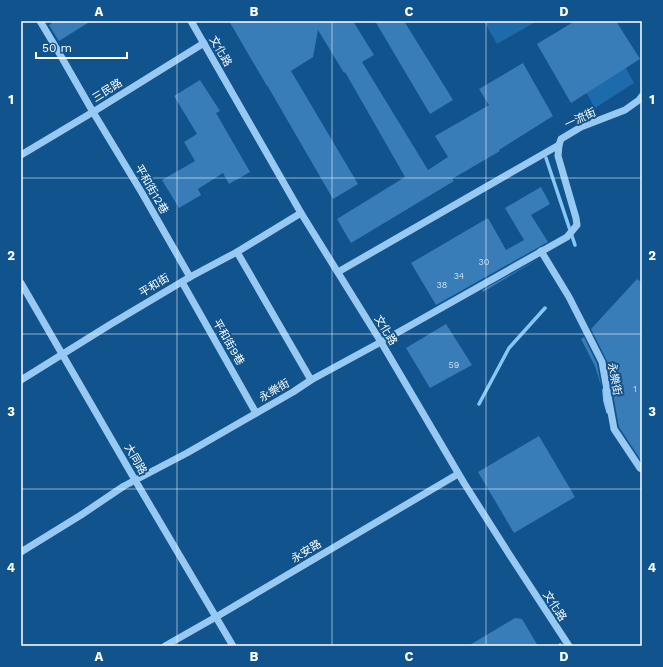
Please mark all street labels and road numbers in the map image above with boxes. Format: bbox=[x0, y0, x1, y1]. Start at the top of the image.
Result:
street label: 文化路 bbox=[207, 34, 234, 69]
street label: 三民路 bbox=[90, 76, 125, 105]
street label: 一流街 bbox=[563, 106, 598, 131]
street label: 平和街12巷 bbox=[132, 162, 171, 216]
street label: 平和街 bbox=[137, 271, 172, 299]
street label: 文化路 bbox=[372, 313, 400, 348]
street label: 平和街9巷 bbox=[210, 317, 247, 367]
street label: 永樂街 bbox=[605, 362, 624, 397]
street label: 永樂街 bbox=[257, 377, 292, 404]
street label: 大同路 bbox=[122, 442, 149, 477]
street label: 永安路 bbox=[289, 537, 324, 565]
street label: 文化路 bbox=[540, 589, 569, 624]

